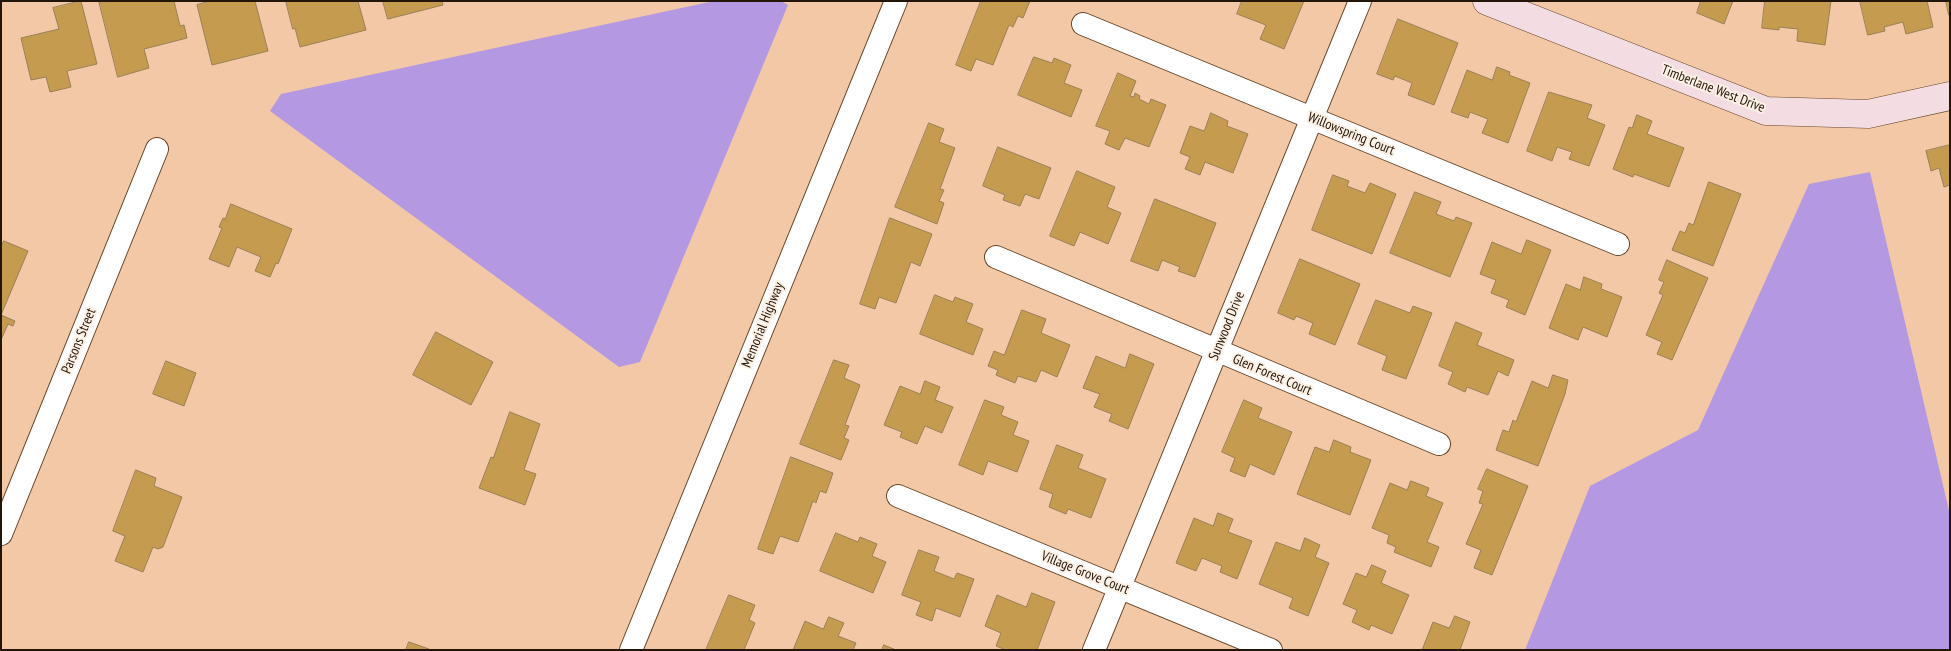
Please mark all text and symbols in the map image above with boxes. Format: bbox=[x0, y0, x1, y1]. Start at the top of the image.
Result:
street label: Timberlane West Drive bbox=[1659, 62, 1767, 116]
street label: Willowspring Court bbox=[1305, 109, 1397, 159]
street label: Memorial Highway bbox=[738, 280, 788, 370]
street label: Sunwood Drive bbox=[1206, 289, 1248, 363]
street label: Parsons Street bbox=[58, 306, 100, 376]
street label: Glen Forest Court bbox=[1230, 351, 1314, 399]
street label: Village Grove Court bbox=[1039, 548, 1131, 598]

